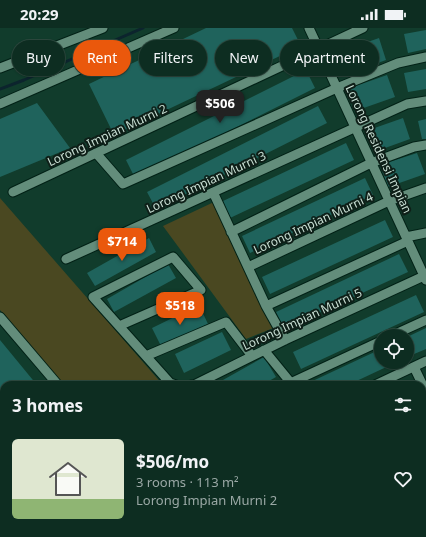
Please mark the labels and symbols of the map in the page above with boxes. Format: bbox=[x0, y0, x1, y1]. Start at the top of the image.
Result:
street label: Lorong Residensi Impian bbox=[342, 82, 416, 216]
pin: $506 bbox=[196, 90, 244, 124]
street label: Lorong Impian Murni 2 bbox=[44, 100, 170, 170]
street label: Lorong Impian Murni 3 bbox=[143, 147, 269, 217]
street label: Lorong Impian Murni 4 bbox=[250, 188, 376, 258]
pin: $714 bbox=[98, 228, 146, 262]
street label: Lorong Impian Murni 5 bbox=[239, 284, 365, 354]
pin: $518 bbox=[156, 292, 204, 326]

